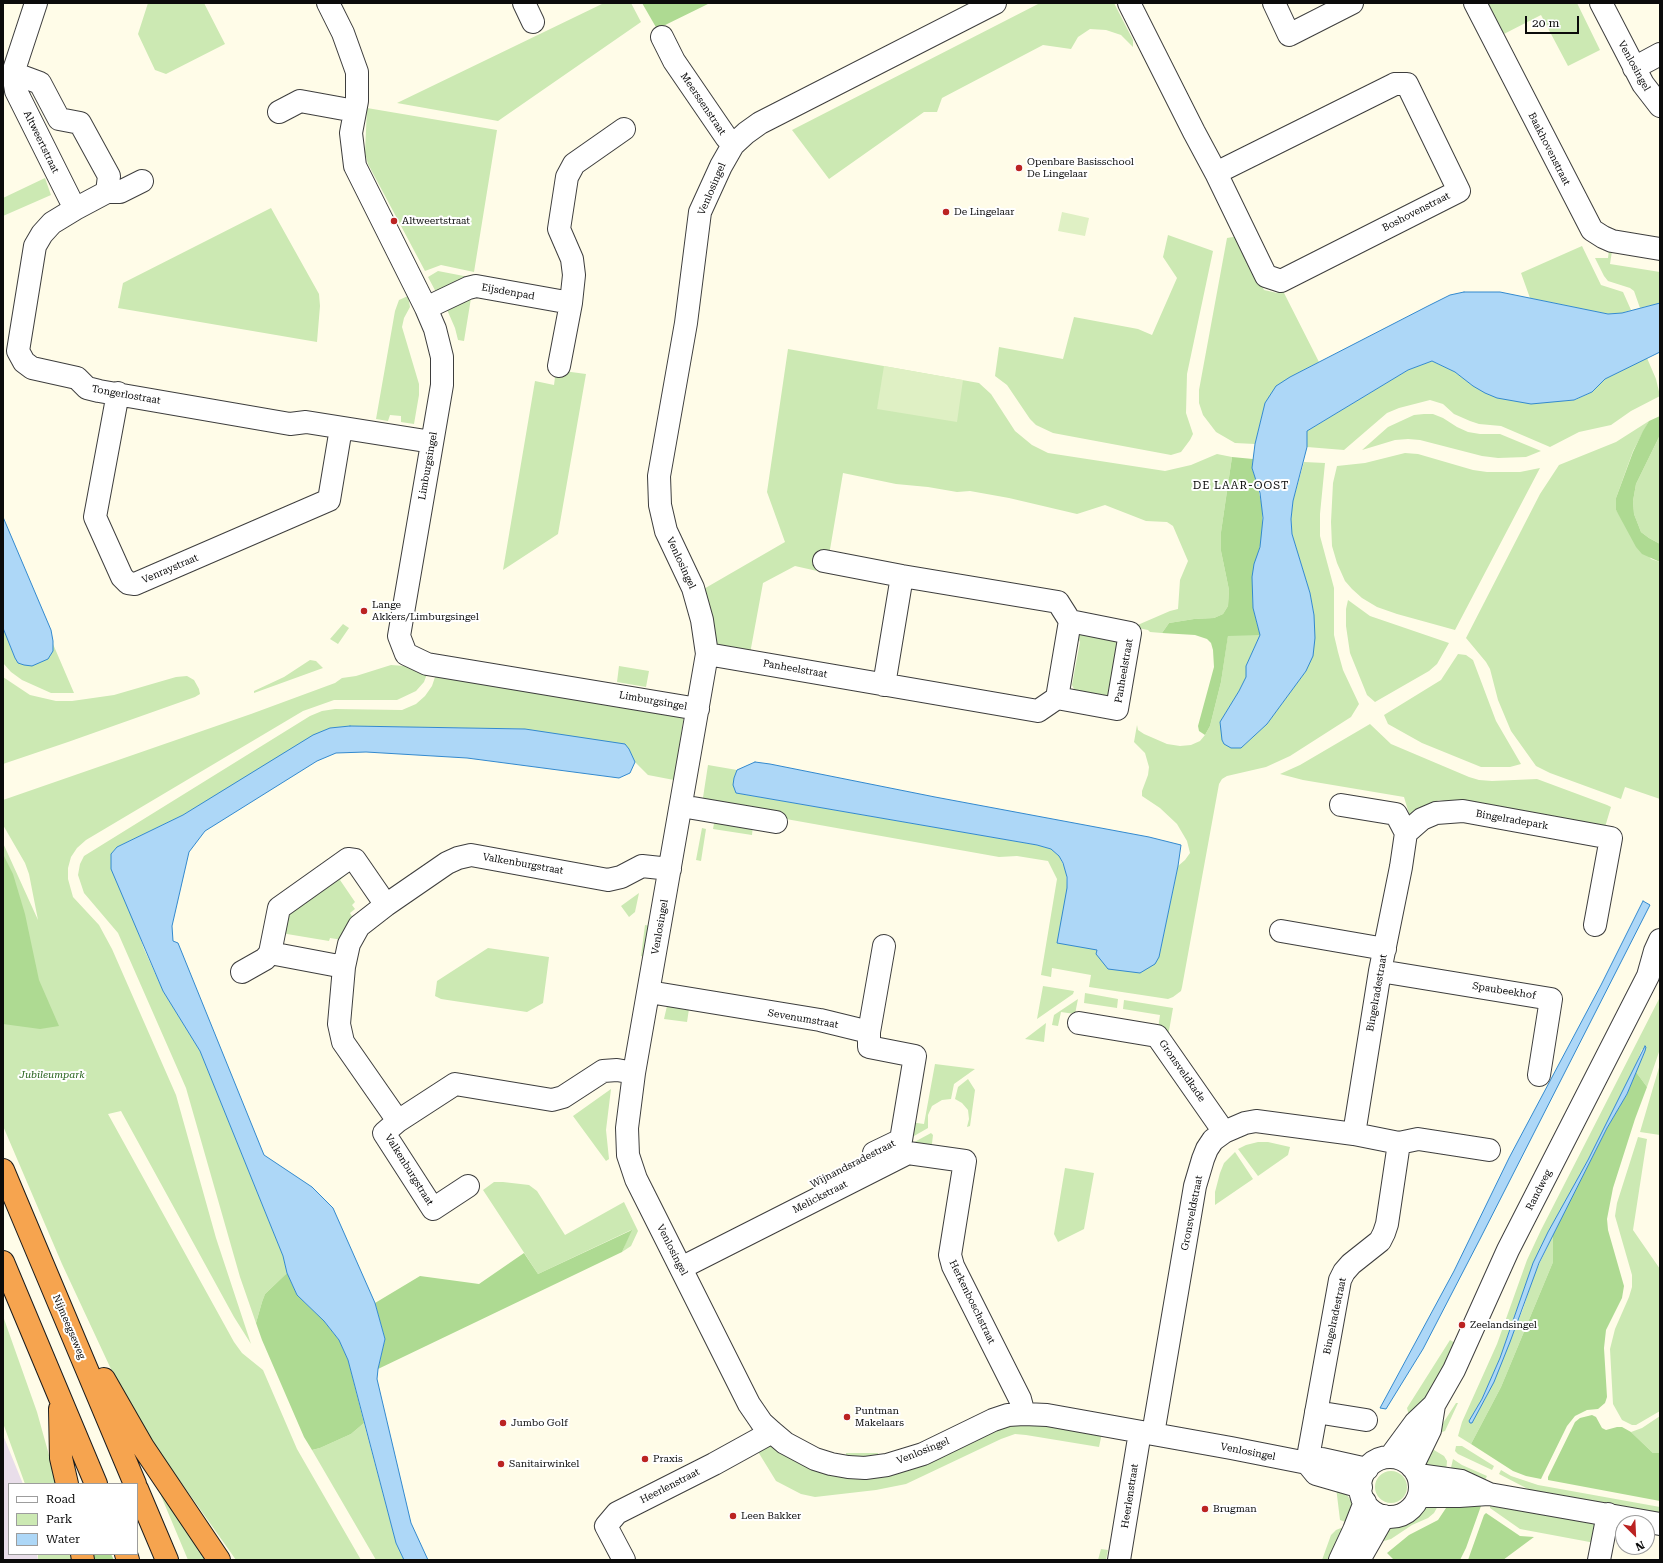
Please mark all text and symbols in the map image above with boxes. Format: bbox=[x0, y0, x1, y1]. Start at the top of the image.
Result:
scale bar bbox=[1527, 8, 1581, 34]
text: 20 m bbox=[1532, 16, 1559, 30]
street label: Venlosingel bbox=[1615, 39, 1653, 93]
street label: Meerssenstraat bbox=[678, 70, 728, 138]
street label: Altweertstraat bbox=[21, 109, 61, 175]
street label: Baakhovenstraat bbox=[1525, 111, 1573, 187]
place label: Openbare Basisschool De Lingelaar bbox=[1027, 156, 1134, 180]
street label: Venlosingel bbox=[696, 161, 728, 217]
marker: Openbare Basisschool De Lingelaar bbox=[1014, 163, 1024, 173]
street label: Boshovenstraat bbox=[1380, 190, 1452, 234]
place label: De Lingelaar bbox=[954, 206, 1014, 218]
marker: De Lingelaar bbox=[941, 207, 951, 217]
place label: Altweertstraat bbox=[402, 215, 470, 227]
marker: Altweertstraat bbox=[389, 216, 399, 226]
street label: Eijsdenpad bbox=[480, 281, 536, 303]
street label: Tongerlostraat bbox=[91, 383, 161, 407]
street label: Limburgsingel bbox=[416, 431, 440, 501]
district label: DE LAAR-OOST bbox=[1193, 479, 1289, 493]
street label: Venlosingel bbox=[664, 535, 698, 591]
street label: Venraystraat bbox=[140, 552, 200, 586]
place label: Lange Akkers/Limburgsingel bbox=[372, 599, 479, 622]
marker: Lange Akkers/Limburgsingel bbox=[359, 606, 369, 616]
street label: Panheelstraat bbox=[1112, 638, 1136, 704]
street label: Panheelstraat bbox=[762, 657, 828, 681]
street label: Limburgsingel bbox=[618, 689, 688, 713]
street label: Bingelradepark bbox=[1475, 808, 1549, 832]
street label: Valkenburgstraat bbox=[482, 851, 564, 877]
street label: Venlosingel bbox=[649, 899, 671, 955]
street label: Bingelradestraat bbox=[1364, 953, 1390, 1033]
street label: Spaubeekhof bbox=[1471, 980, 1537, 1002]
street label: Sevenumstraat bbox=[767, 1007, 839, 1031]
street label: Gronsveldkade bbox=[1156, 1038, 1208, 1104]
park label: Jubileumpark bbox=[19, 1069, 85, 1081]
street label: Valkenburgstraat bbox=[382, 1132, 436, 1208]
street label: Wijnandsradestraat bbox=[808, 1137, 898, 1191]
street label: Randweg bbox=[1524, 1168, 1554, 1212]
street label: Gronsveldstraat bbox=[1179, 1174, 1205, 1252]
street label: Melickstraat bbox=[791, 1178, 849, 1216]
street label: Venlosingel bbox=[654, 1222, 690, 1278]
street label: Herkenboschstraat bbox=[946, 1258, 998, 1346]
street label: Bingelradestraat bbox=[1321, 1276, 1349, 1356]
street label: Nijmeegseweg bbox=[50, 1293, 88, 1361]
place label: Zeelandsingel bbox=[1470, 1319, 1537, 1331]
marker: Zeelandsingel bbox=[1457, 1320, 1467, 1330]
place label: Puntman Makelaars bbox=[855, 1405, 904, 1428]
marker: Puntman Makelaars bbox=[842, 1412, 852, 1422]
place label: Jumbo Golf bbox=[511, 1417, 568, 1429]
marker: Jumbo Golf bbox=[498, 1418, 508, 1428]
street label: Venlosingel bbox=[895, 1435, 951, 1467]
street label: Venlosingel bbox=[1219, 1441, 1277, 1463]
place label: Praxis bbox=[653, 1453, 683, 1465]
marker: Praxis bbox=[640, 1454, 650, 1464]
place label: Sanitairwinkel bbox=[509, 1458, 579, 1470]
marker: Sanitairwinkel bbox=[496, 1459, 506, 1469]
street label: Heerlenstraat bbox=[1119, 1463, 1141, 1529]
street label: Heerlenstraat bbox=[638, 1466, 702, 1506]
legend bbox=[8, 1483, 138, 1555]
text: Road bbox=[46, 1492, 75, 1506]
place label: Brugman bbox=[1213, 1503, 1257, 1515]
marker: Brugman bbox=[1200, 1504, 1210, 1514]
place label: Leen Bakker bbox=[741, 1510, 801, 1522]
marker: Leen Bakker bbox=[728, 1511, 738, 1521]
text: Park bbox=[46, 1512, 72, 1526]
north arrow bbox=[1615, 1515, 1655, 1555]
text: Water bbox=[46, 1532, 80, 1546]
text: N bbox=[1633, 1538, 1646, 1553]

